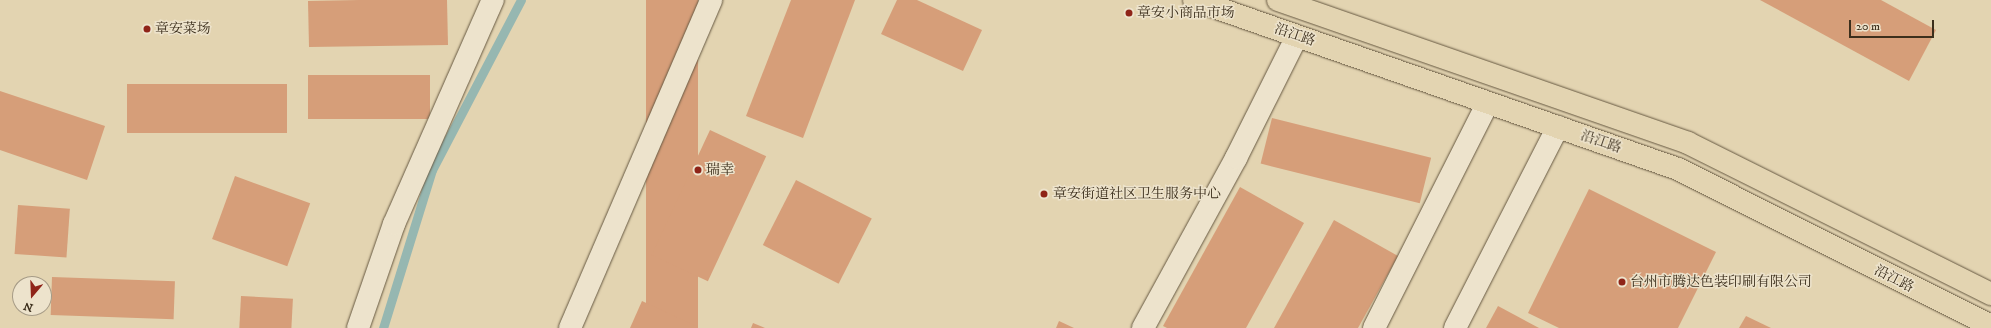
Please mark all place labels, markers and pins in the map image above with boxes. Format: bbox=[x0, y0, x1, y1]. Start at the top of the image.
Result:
place label: 章安小商品市场 bbox=[1137, 5, 1235, 21]
marker: 章安小商品市场 bbox=[1124, 8, 1134, 18]
place label: 章安菜场 bbox=[155, 21, 211, 37]
marker: 章安菜场 bbox=[142, 24, 152, 34]
place label: 瑞幸 bbox=[706, 162, 734, 178]
marker: 瑞幸 bbox=[693, 165, 703, 175]
place label: 章安街道社区卫生服务中心 bbox=[1053, 186, 1221, 202]
marker: 章安街道社区卫生服务中心 bbox=[1038, 188, 1050, 200]
place label: 台州市腾达色装印刷有限公司 bbox=[1630, 274, 1812, 290]
marker: 台州市腾达色装印刷有限公司 bbox=[1617, 277, 1627, 287]

